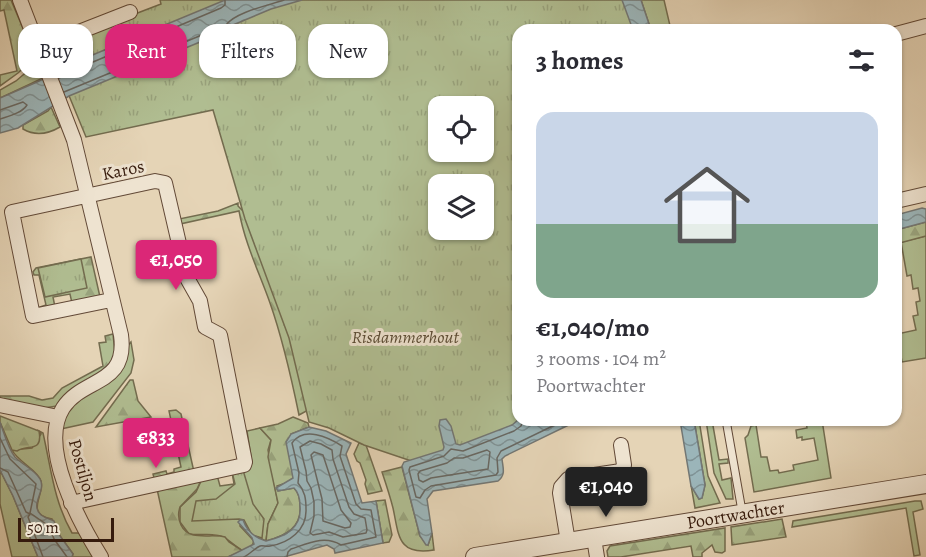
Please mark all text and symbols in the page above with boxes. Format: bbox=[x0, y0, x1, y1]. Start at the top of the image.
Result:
chip: Buy bbox=[18, 24, 93, 78]
chip: Rent bbox=[105, 24, 187, 78]
chip: Filters bbox=[199, 24, 296, 78]
chip: New bbox=[308, 24, 388, 78]
text: 3 homes bbox=[536, 43, 624, 78]
icon: filters bbox=[845, 44, 878, 77]
map controls bbox=[428, 96, 494, 240]
button: locate bbox=[428, 96, 494, 162]
icon: home bbox=[653, 151, 761, 259]
street label: Karos bbox=[100, 154, 146, 186]
button: layers bbox=[428, 174, 494, 240]
pin: €1,050 bbox=[127, 240, 225, 291]
text: €1,050 bbox=[150, 246, 202, 273]
text: €1,040/mo bbox=[536, 310, 649, 345]
park label: Risdammerhout bbox=[351, 325, 459, 349]
text: 3 rooms · 104 m² bbox=[536, 345, 666, 372]
text: Poortwachter bbox=[536, 372, 646, 399]
pin: €833 bbox=[120, 418, 192, 469]
text: €833 bbox=[137, 424, 175, 451]
street label: Postiljon bbox=[63, 436, 103, 504]
pin: €1,040 bbox=[557, 467, 655, 518]
text: €1,040 bbox=[579, 473, 633, 500]
street label: Poortwachter bbox=[685, 495, 786, 535]
scale bar bbox=[18, 515, 114, 542]
text: 50 m bbox=[27, 517, 59, 539]

